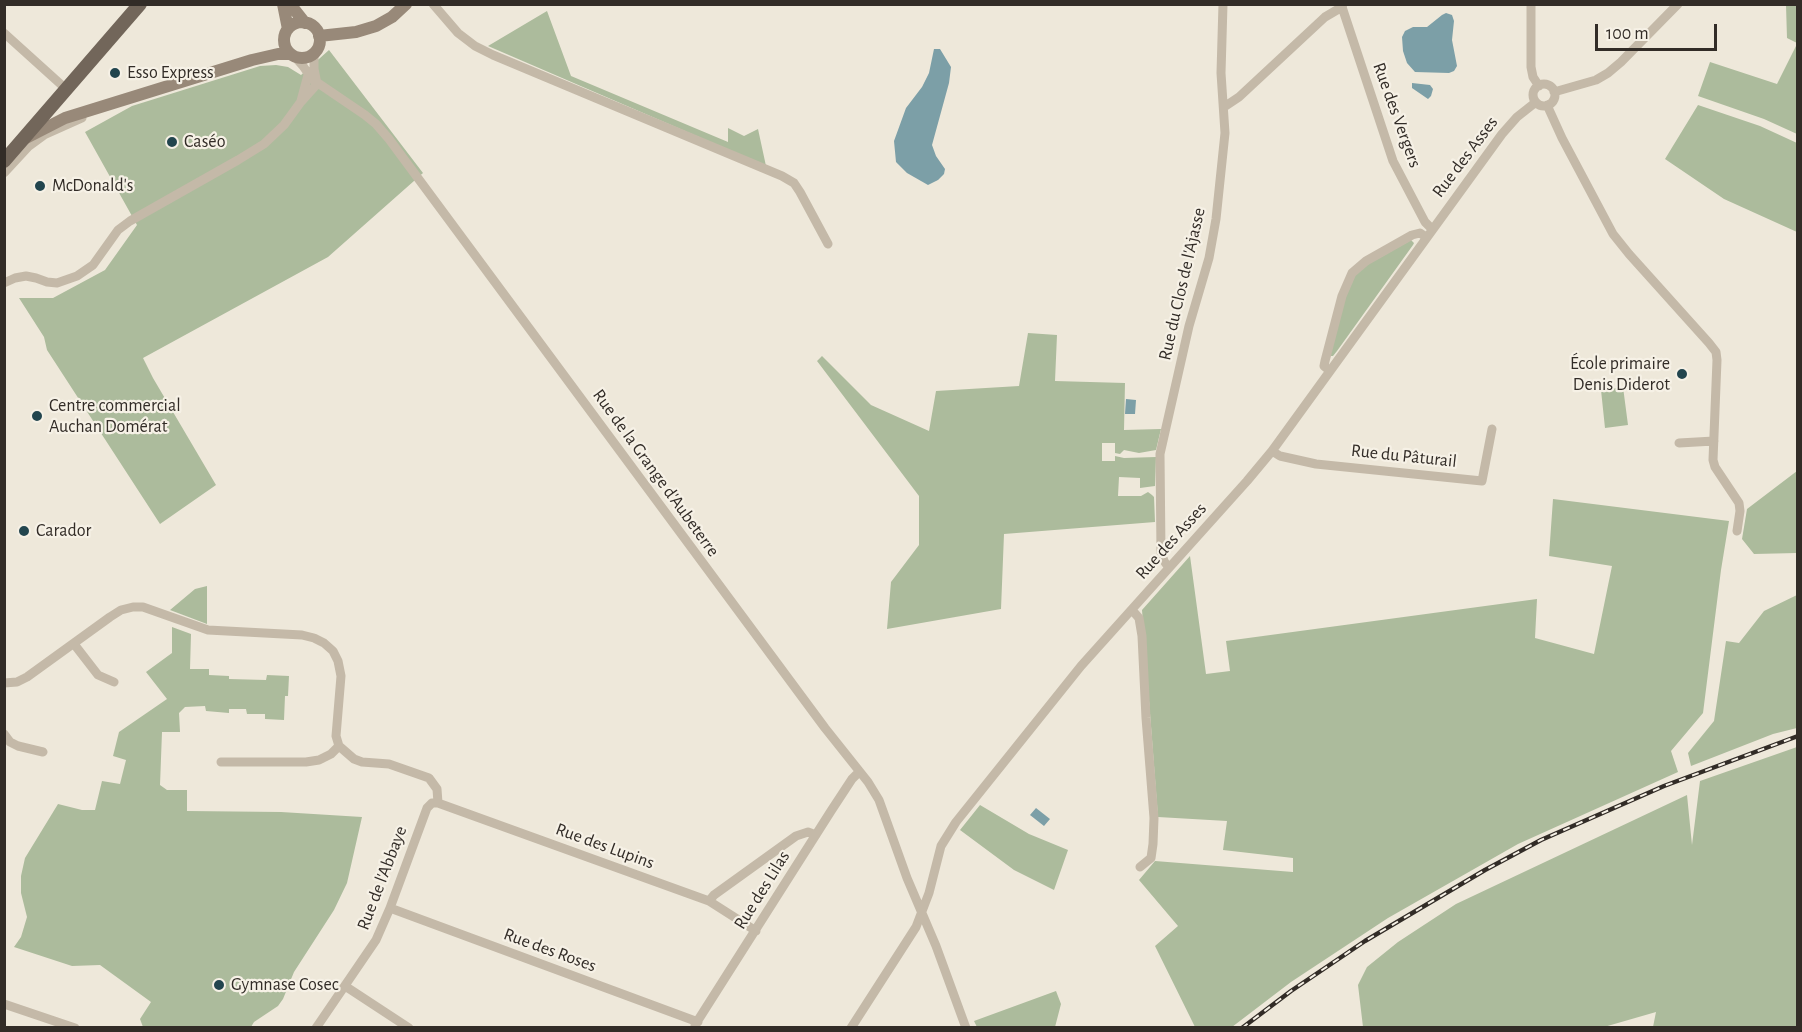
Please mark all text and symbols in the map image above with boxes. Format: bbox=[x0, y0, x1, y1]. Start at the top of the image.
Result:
scale bar bbox=[1598, 12, 1720, 50]
text: 100 m bbox=[1606, 25, 1649, 43]
street label: Rue des Vergers bbox=[1368, 59, 1426, 171]
place label: Esso Express bbox=[127, 62, 214, 84]
marker: Esso Express bbox=[108, 66, 122, 80]
street label: Rue des Asses bbox=[1427, 112, 1503, 202]
place label: Caséo bbox=[184, 131, 225, 153]
marker: Caséo bbox=[165, 135, 179, 149]
place label: McDonald's bbox=[52, 175, 134, 197]
marker: McDonald's bbox=[33, 179, 47, 193]
street label: Rue du Clos de l'Ajasse bbox=[1154, 206, 1210, 362]
place label: École primaire Denis Diderot bbox=[1570, 353, 1670, 395]
marker: École primaire Denis Diderot bbox=[1675, 367, 1689, 381]
street label: Rue de la Grange d'Aubeterre bbox=[588, 385, 724, 561]
place label: Centre commercial Auchan Domérat bbox=[49, 395, 181, 438]
marker: Centre commercial Auchan Domérat bbox=[30, 409, 44, 423]
street label: Rue du Pâturail bbox=[1350, 440, 1458, 472]
street label: Rue des Asses bbox=[1131, 498, 1211, 584]
place label: Carador bbox=[36, 520, 91, 542]
marker: Carador bbox=[17, 524, 31, 538]
street label: Rue des Lupins bbox=[553, 818, 657, 874]
street label: Rue de l'Abbaye bbox=[352, 823, 412, 933]
street label: Rue des Lilas bbox=[729, 847, 795, 933]
street label: Rue des Roses bbox=[501, 923, 599, 977]
place label: Gymnase Cosec bbox=[231, 974, 339, 996]
marker: Gymnase Cosec bbox=[212, 978, 226, 992]

